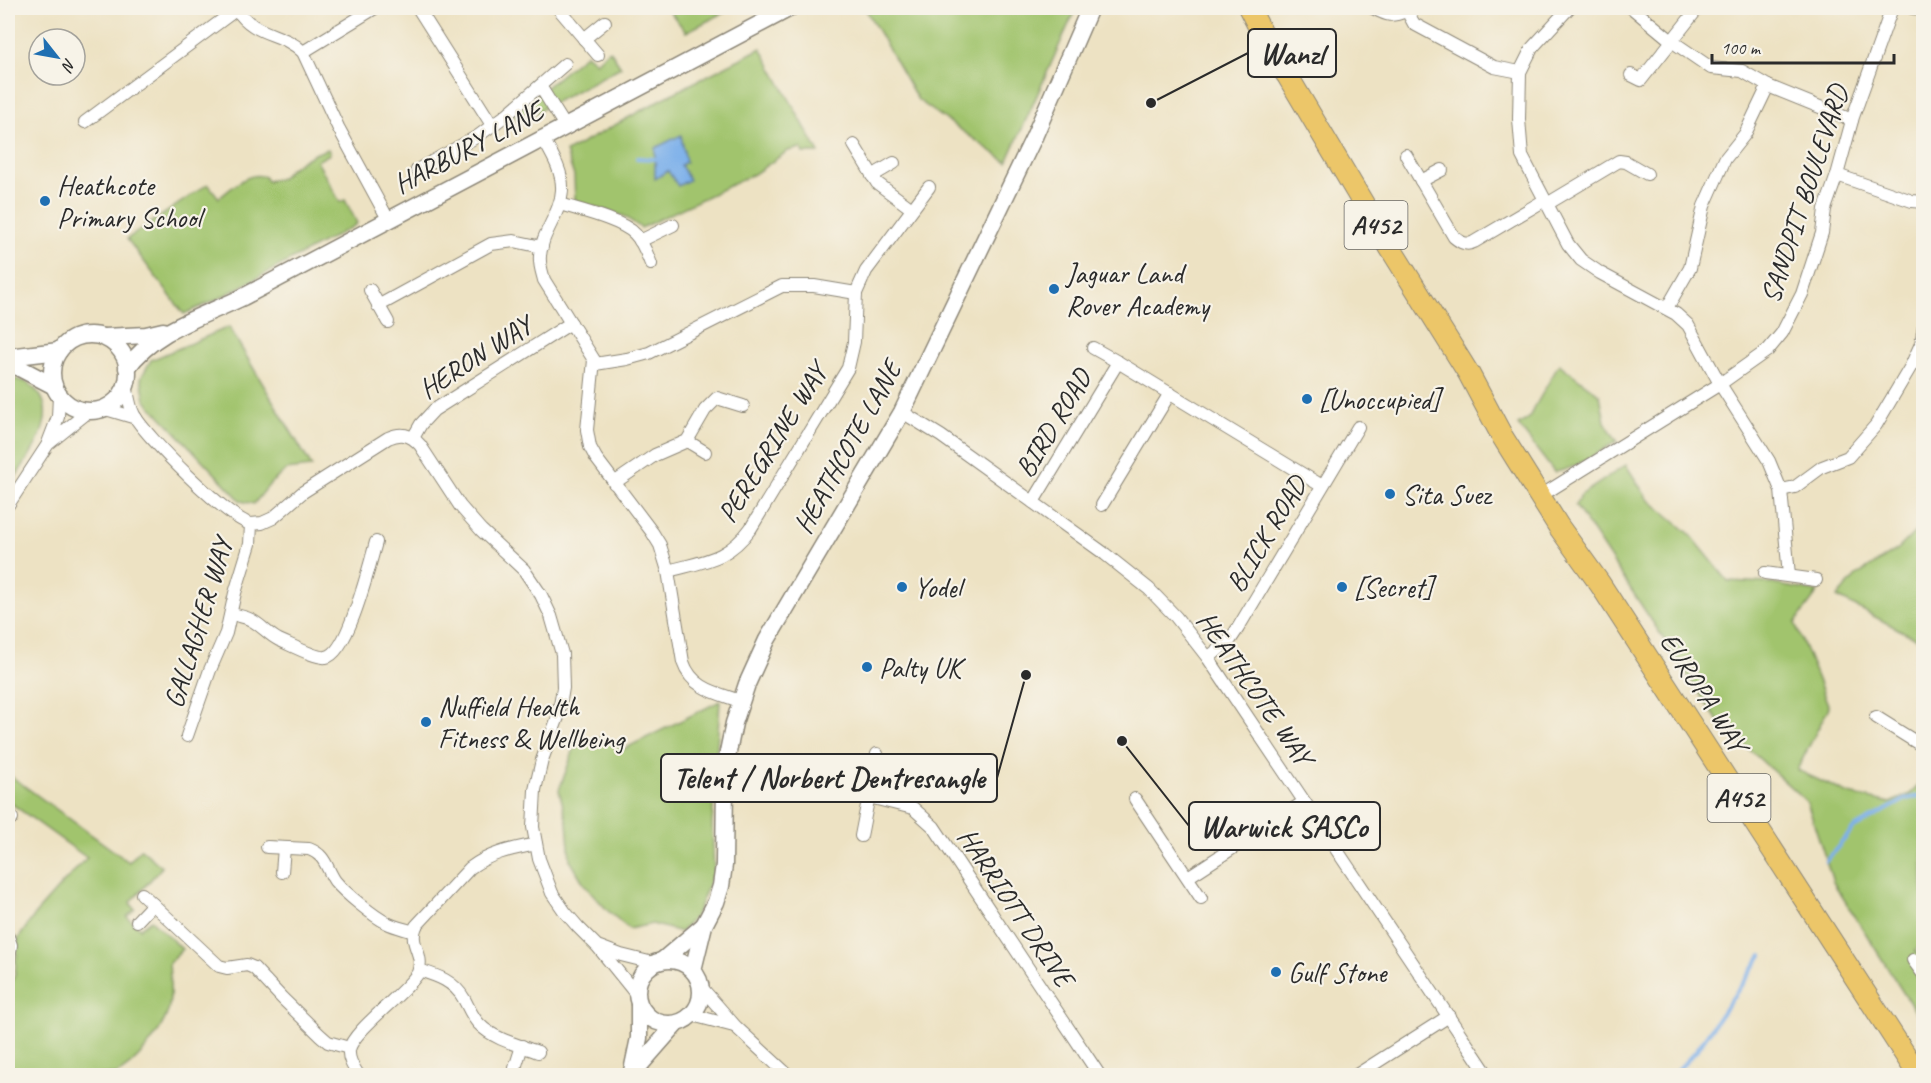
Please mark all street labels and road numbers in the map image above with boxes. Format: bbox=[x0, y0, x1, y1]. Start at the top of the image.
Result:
street label: SANDPIT BOULEVARD bbox=[1752, 78, 1857, 307]
street label: HARBURY LANE bbox=[387, 91, 552, 201]
road number: A452 bbox=[1344, 201, 1408, 249]
street label: HERON WAY bbox=[412, 306, 541, 406]
street label: HEATHCOTE LANE bbox=[785, 351, 911, 539]
street label: PEREGRINE WAY bbox=[709, 352, 838, 529]
street label: BIRD ROAD bbox=[1007, 361, 1100, 483]
street label: BLICK ROAD bbox=[1218, 467, 1316, 598]
street label: GALLAGHER WAY bbox=[156, 530, 241, 712]
street label: HEATHCOTE WAY bbox=[1189, 604, 1324, 776]
street label: EUROPA WAY bbox=[1652, 625, 1759, 763]
road number: A452 bbox=[1708, 774, 1770, 822]
street label: HARRIOTT DRIVE bbox=[950, 821, 1084, 996]

